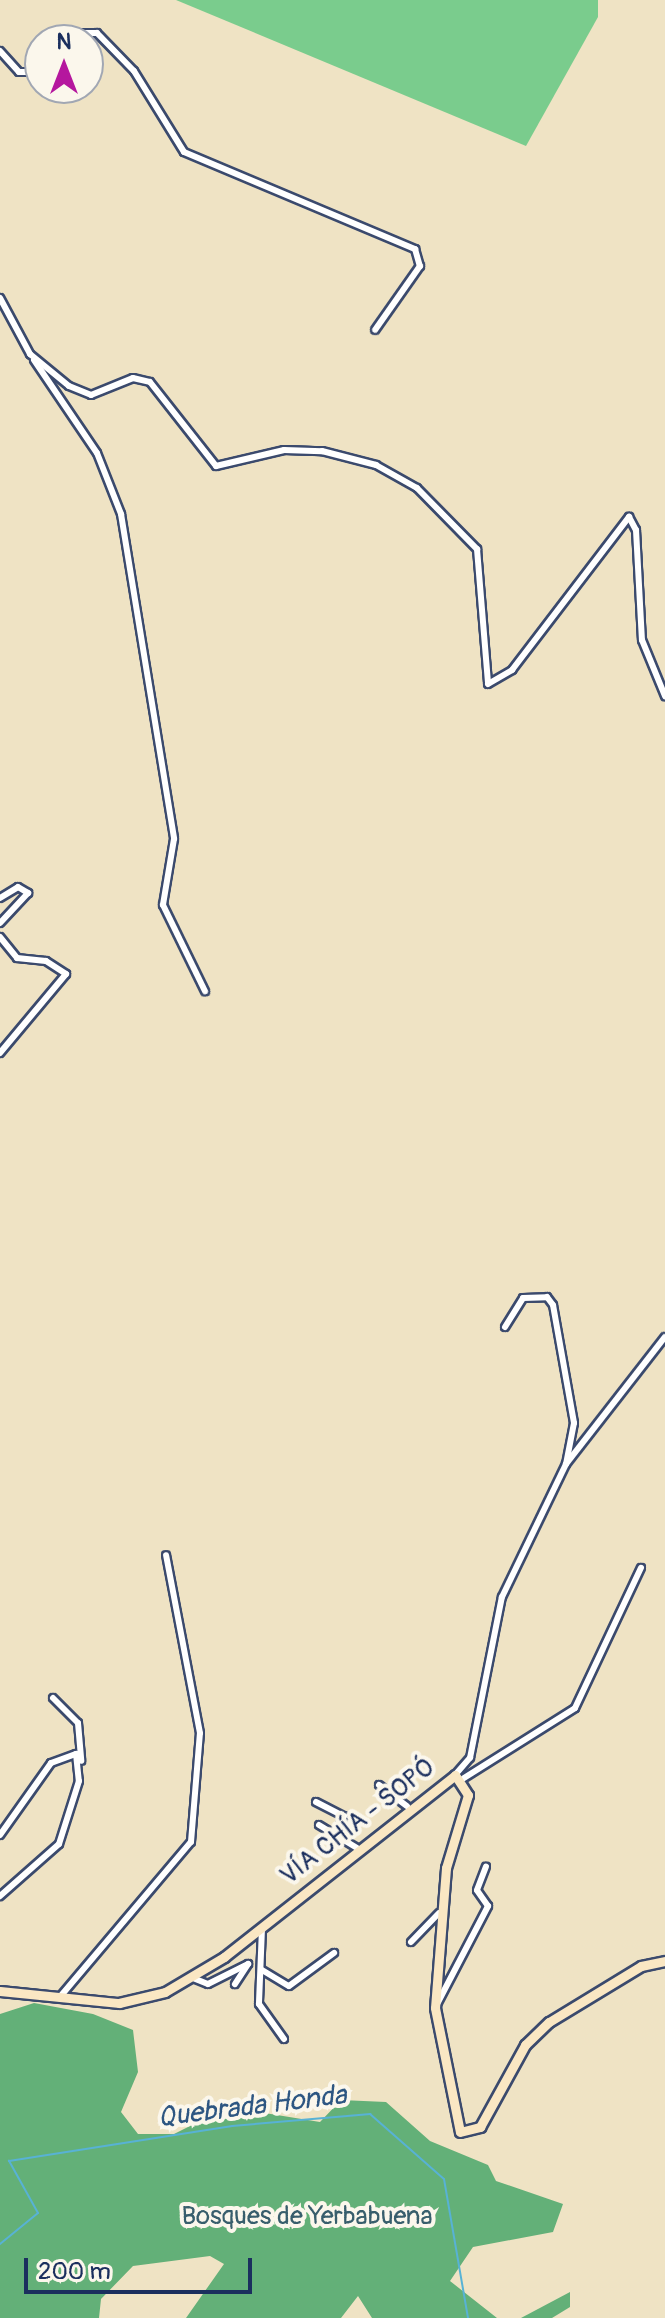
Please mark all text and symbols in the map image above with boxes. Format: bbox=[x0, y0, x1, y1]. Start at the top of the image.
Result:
north arrow bbox=[24, 24, 104, 104]
text: N bbox=[57, 28, 71, 56]
street label: VÍA CHÍA - SOPÓ bbox=[274, 1752, 442, 1892]
water label: Quebrada Honda bbox=[156, 2079, 348, 2135]
park label: Bosques de Yerbabuena bbox=[181, 2201, 433, 2233]
scale bar bbox=[28, 2242, 256, 2292]
text: 200 m bbox=[38, 2257, 111, 2286]

